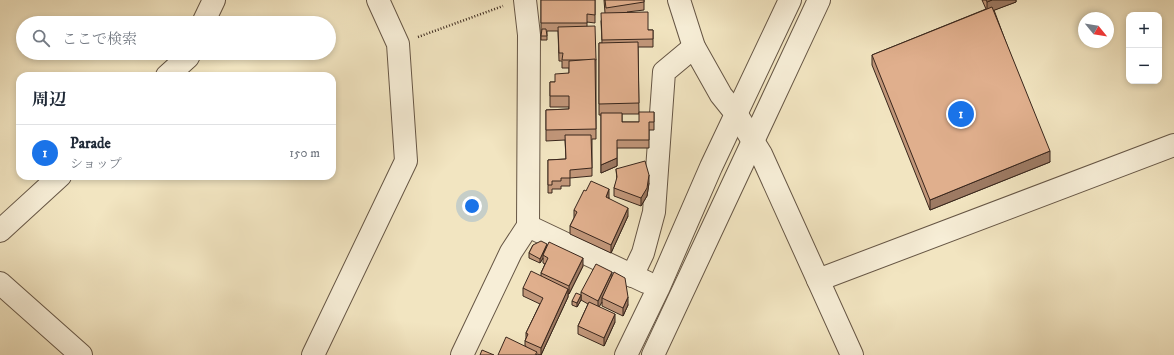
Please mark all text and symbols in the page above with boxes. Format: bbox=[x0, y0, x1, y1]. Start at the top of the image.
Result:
north arrow bbox=[1078, 12, 1114, 48]
map controls bbox=[1126, 12, 1162, 84]
button: + bbox=[1126, 12, 1162, 48]
search box bbox=[16, 16, 336, 60]
icon: search bbox=[30, 27, 52, 49]
text: ここで検索 bbox=[62, 30, 137, 49]
button: − bbox=[1126, 48, 1162, 84]
text: 周辺 bbox=[32, 89, 66, 111]
pin: 1 bbox=[948, 99, 974, 129]
text: Parade bbox=[70, 134, 111, 153]
text: 1 bbox=[43, 145, 47, 161]
text: 150 m bbox=[289, 145, 320, 161]
text: ショップ bbox=[70, 156, 122, 172]
your location bbox=[462, 196, 482, 216]

